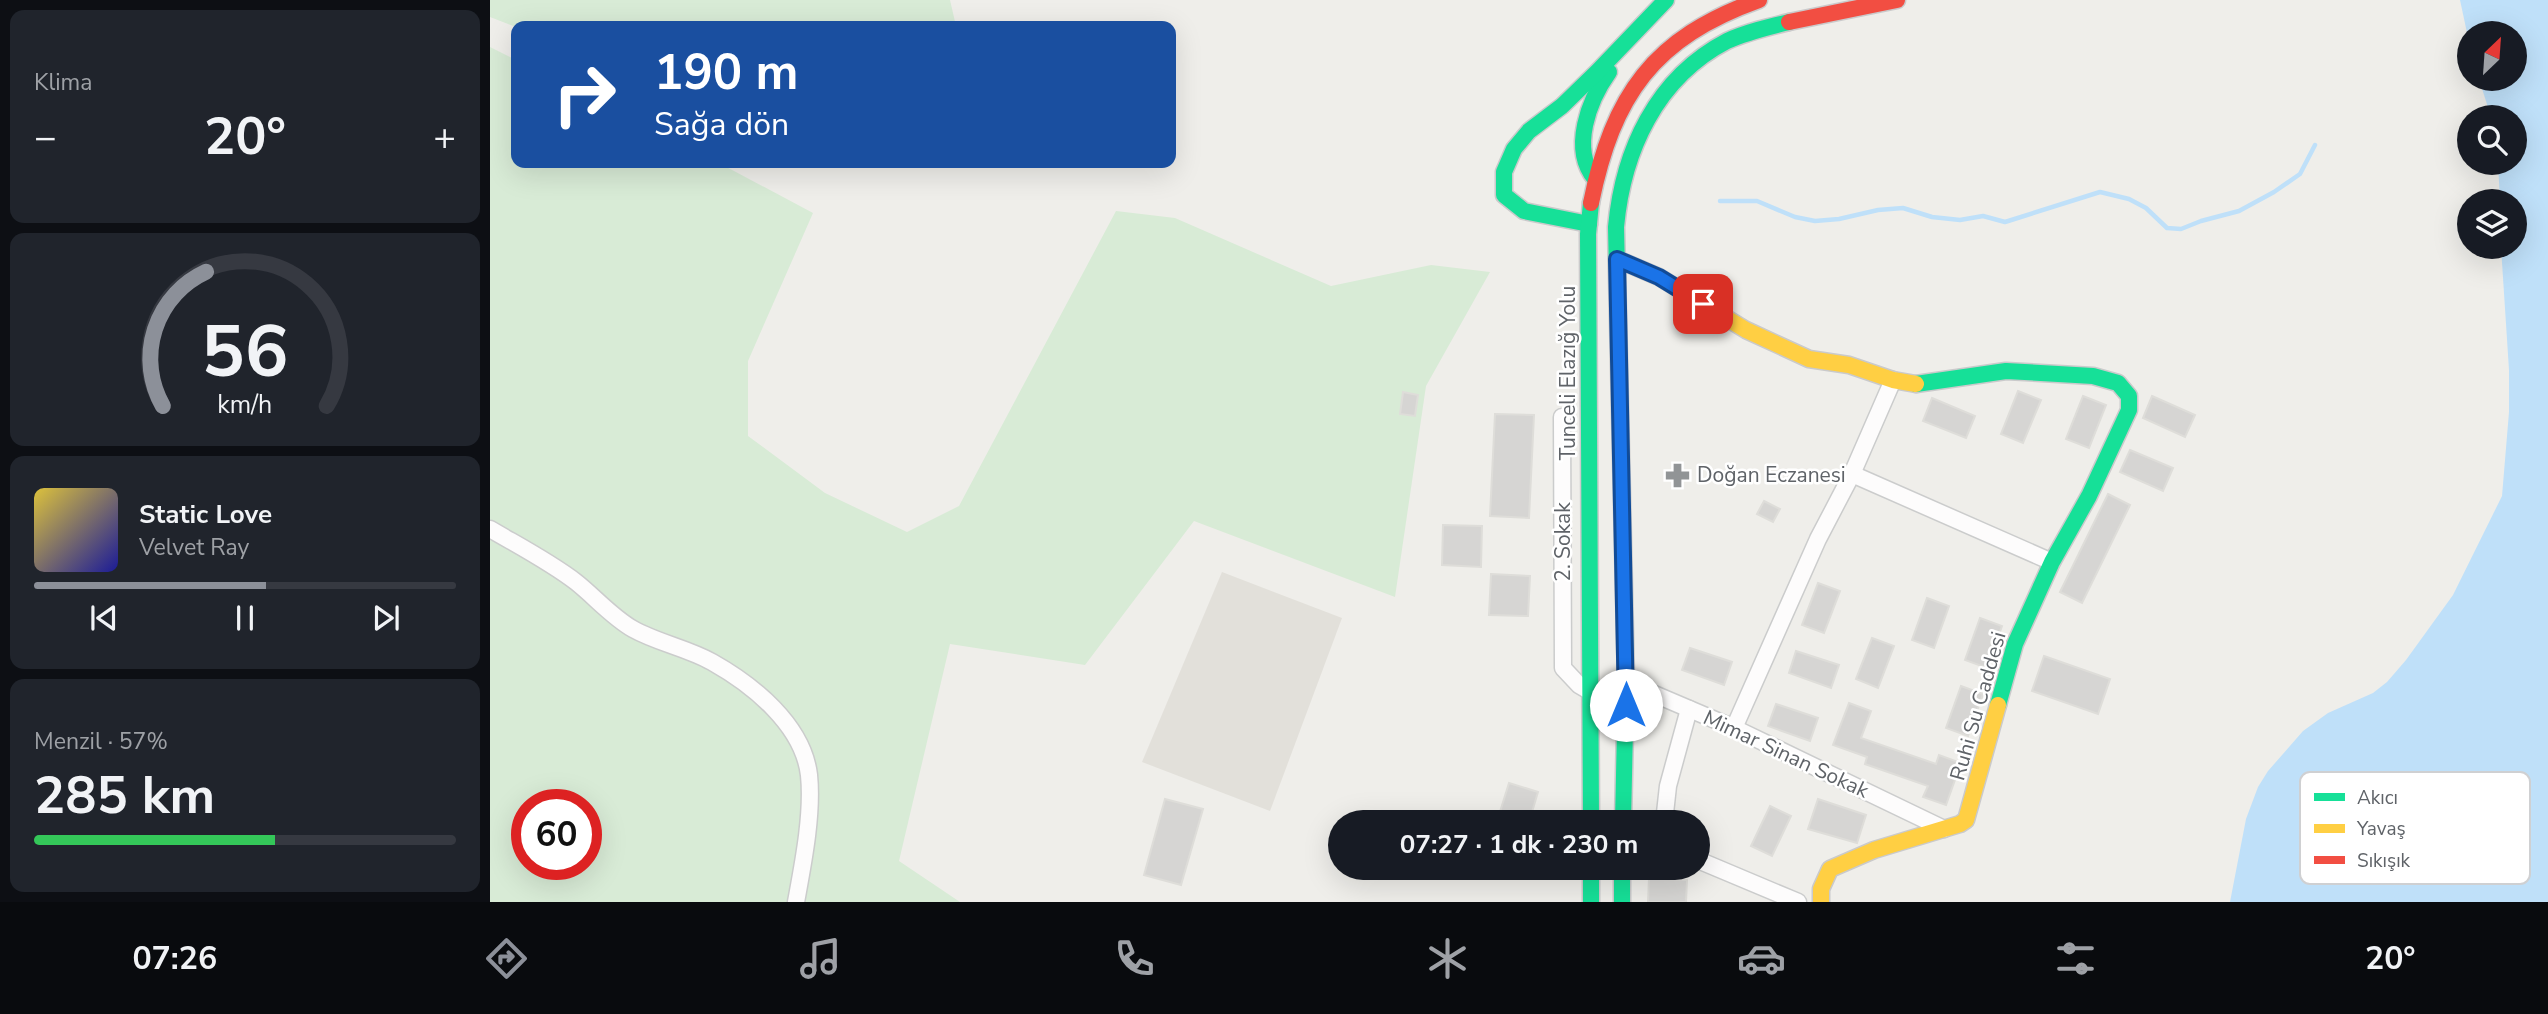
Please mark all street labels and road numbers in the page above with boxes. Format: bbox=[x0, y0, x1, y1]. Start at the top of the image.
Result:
street label: Tunceli Elazığ Yolu bbox=[1554, 286, 1582, 460]
street label: 2. Sokak bbox=[1549, 502, 1577, 582]
street label: Ruhi Su Caddesi bbox=[1943, 628, 2013, 784]
street label: Mimar Sinan Sokak bbox=[1699, 703, 1874, 805]

